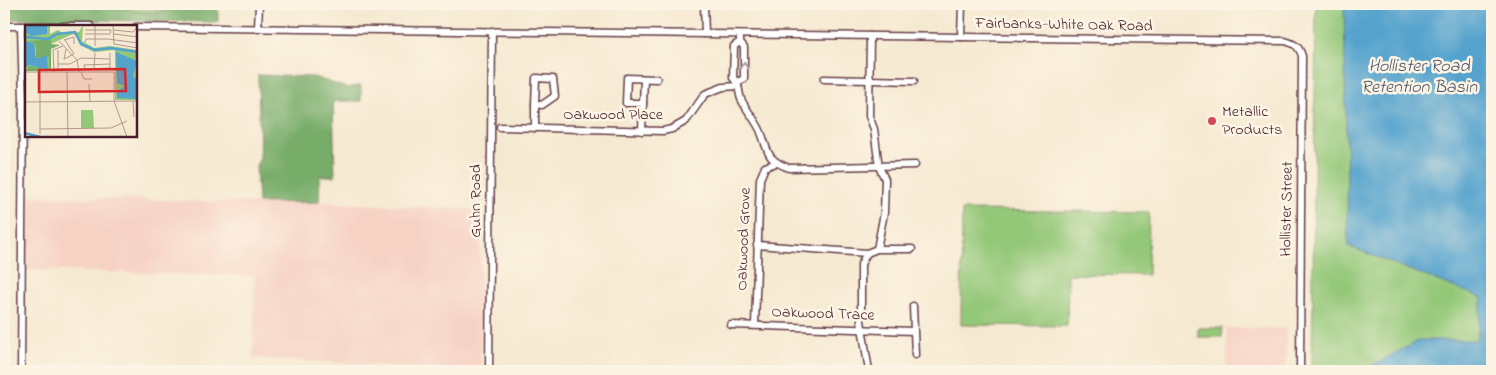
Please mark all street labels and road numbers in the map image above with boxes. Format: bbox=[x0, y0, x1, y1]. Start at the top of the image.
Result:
street label: Fairbanks-White Oak Road bbox=[974, 11, 1153, 39]
street label: Oakwood Place bbox=[563, 103, 664, 127]
street label: Hollister Street bbox=[1274, 161, 1300, 257]
street label: Guhn Road bbox=[464, 164, 488, 238]
street label: Oakwood Grove bbox=[730, 186, 758, 291]
street label: Oakwood Trace bbox=[771, 300, 876, 328]

